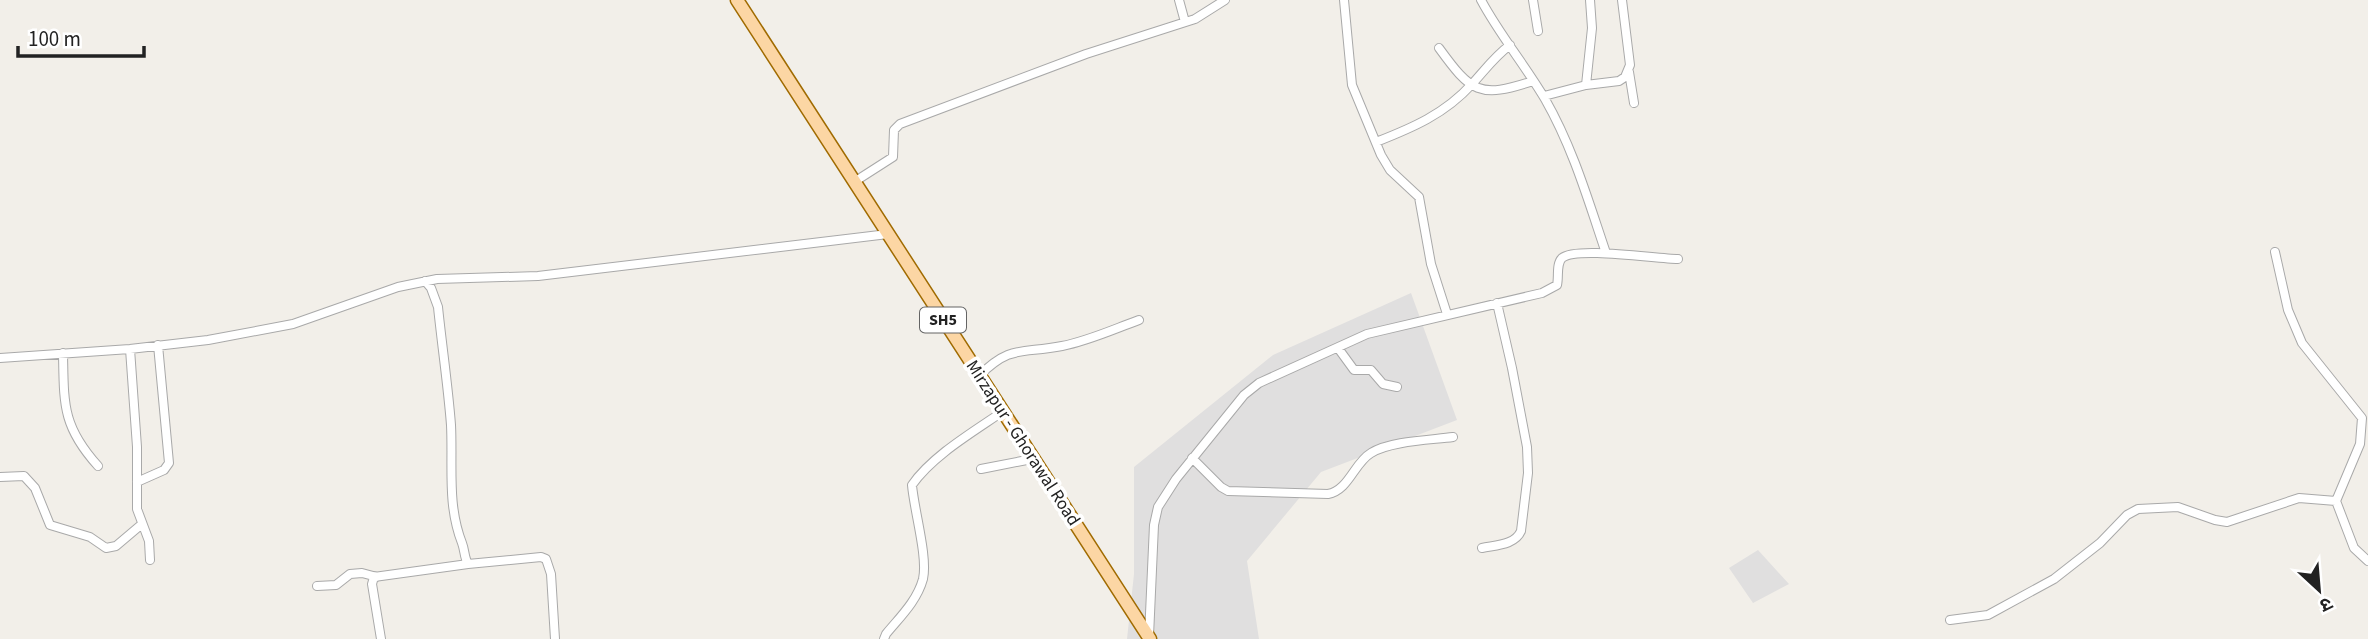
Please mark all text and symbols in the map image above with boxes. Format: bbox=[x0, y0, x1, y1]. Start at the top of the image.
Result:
scale bar bbox=[18, 14, 144, 58]
text: 100 m bbox=[28, 24, 81, 54]
road number: SH5 bbox=[920, 308, 966, 332]
street label: Mirzapur - Ghorawal Road bbox=[960, 355, 1086, 531]
north arrow bbox=[2284, 555, 2354, 625]
text: उ bbox=[2314, 589, 2337, 619]

